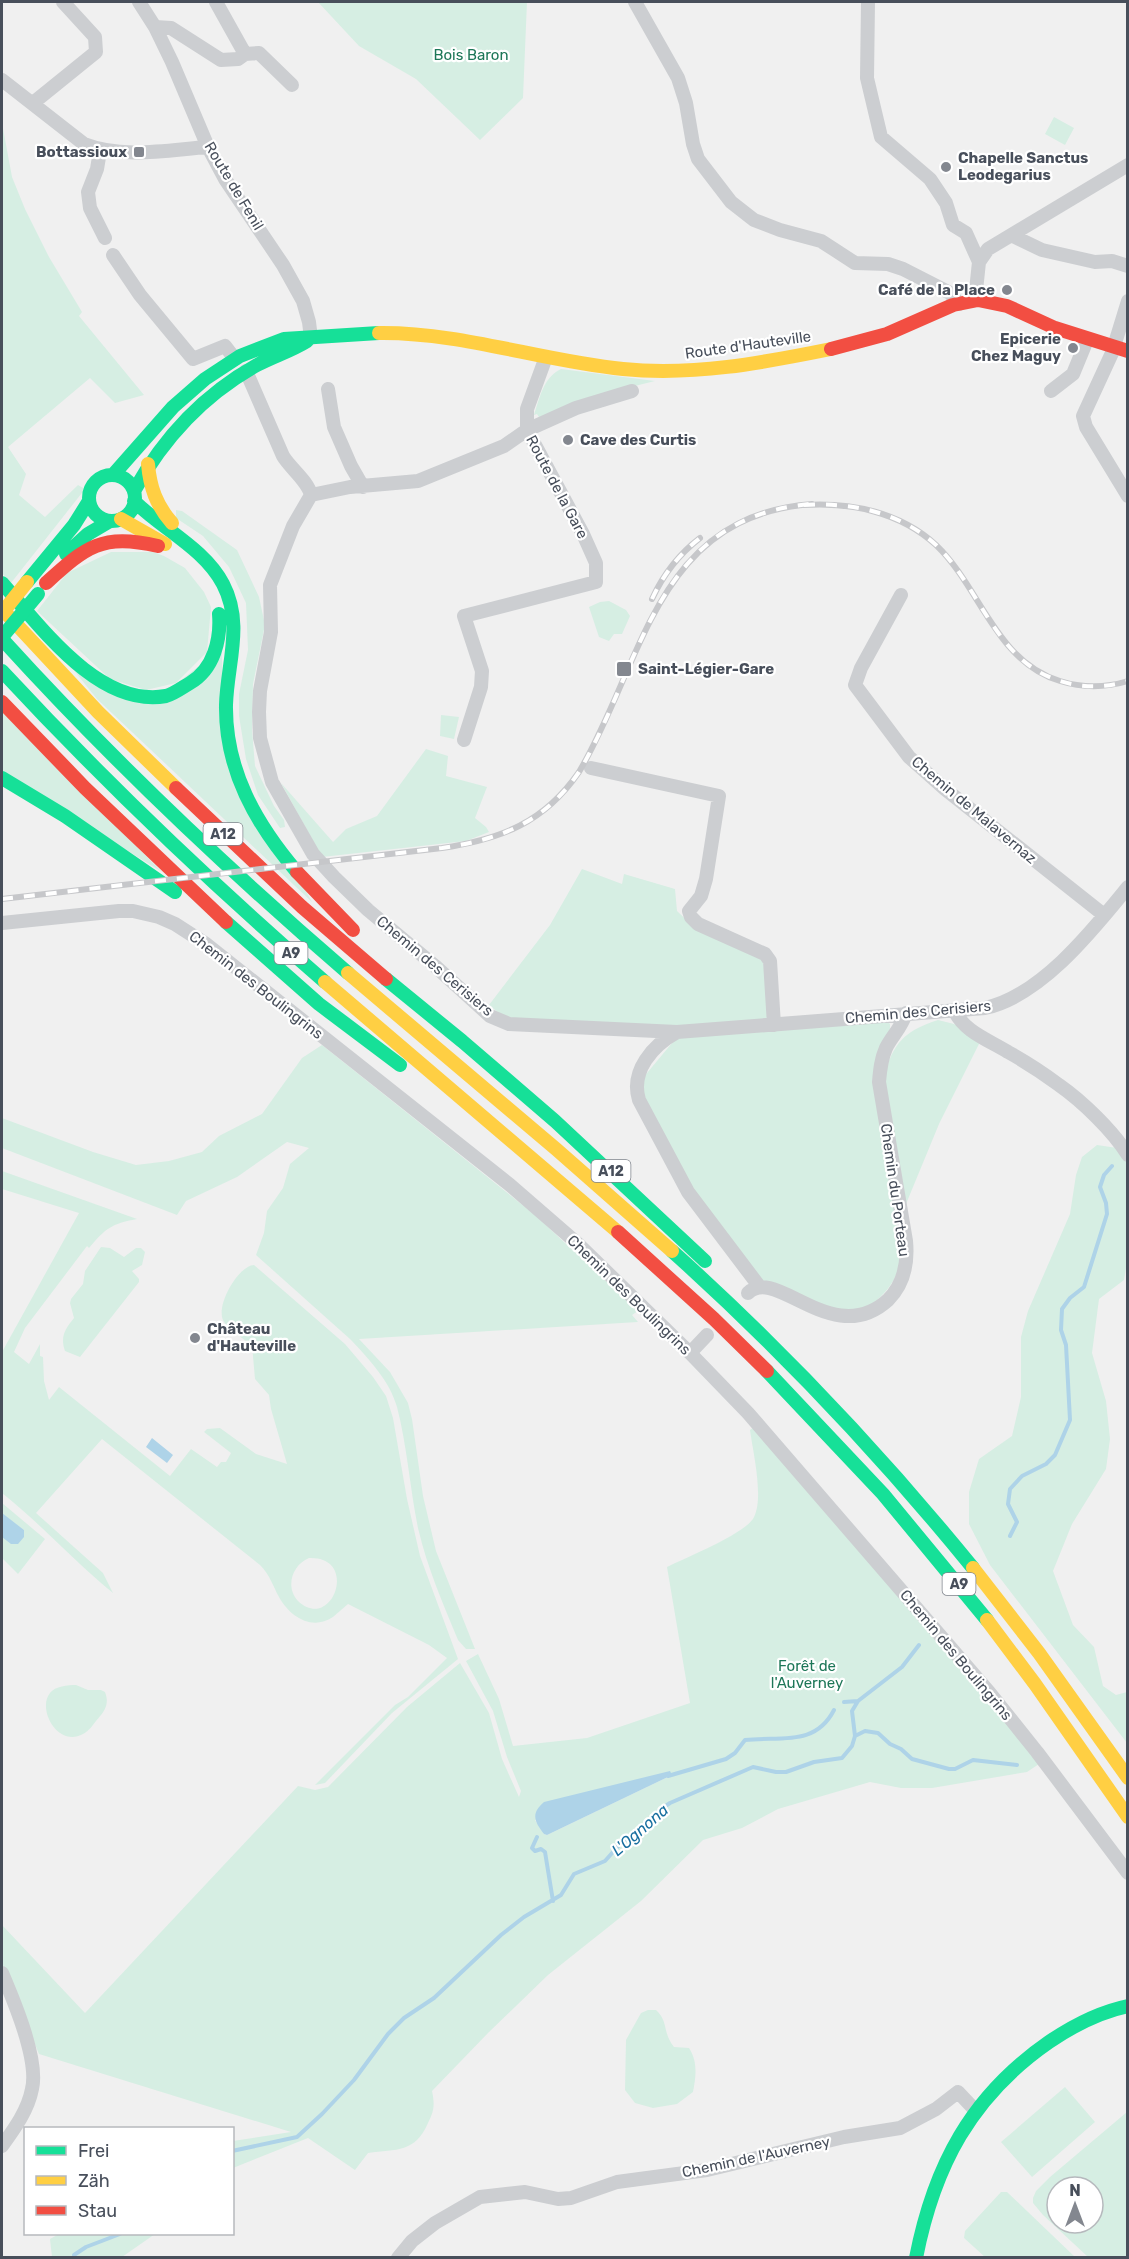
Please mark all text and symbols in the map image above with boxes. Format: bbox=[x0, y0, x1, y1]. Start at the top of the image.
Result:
park label: Bois Baron bbox=[433, 46, 509, 64]
street label: Route de Fenil bbox=[201, 139, 267, 233]
place label: Bottassioux bbox=[36, 143, 127, 161]
marker: Bottassioux bbox=[132, 145, 146, 159]
place label: Chapelle Sanctus Leodegarius bbox=[958, 149, 1088, 184]
marker: Chapelle Sanctus Leodegarius bbox=[939, 160, 953, 174]
place label: Café de la Place bbox=[878, 281, 995, 299]
marker: Café de la Place bbox=[1000, 283, 1014, 297]
street label: Route d'Hauteville bbox=[684, 327, 812, 363]
place label: Epicerie Chez Maguy bbox=[971, 330, 1061, 365]
marker: Epicerie Chez Maguy bbox=[1066, 341, 1080, 355]
place label: Cave des Curtis bbox=[580, 431, 696, 449]
street label: Route de la Gare bbox=[522, 432, 592, 542]
marker: Cave des Curtis bbox=[561, 433, 575, 447]
marker: Saint-Légier-Gare bbox=[615, 660, 633, 678]
place label: Saint-Légier-Gare bbox=[638, 660, 774, 678]
street label: Chemin de Malavernaz bbox=[908, 753, 1040, 868]
road number: A12 bbox=[204, 823, 242, 845]
street label: Chemin des Cerisiers bbox=[373, 912, 497, 1020]
street label: Chemin des Boulingrins bbox=[185, 927, 327, 1043]
road number: A9 bbox=[274, 942, 308, 964]
street label: Chemin des Cerisiers bbox=[844, 997, 992, 1027]
street label: Chemin du Porteau bbox=[877, 1122, 913, 1258]
road number: A12 bbox=[592, 1160, 630, 1182]
street label: Chemin des Boulingrins bbox=[563, 1231, 695, 1359]
place label: Château d'Hauteville bbox=[207, 1320, 296, 1355]
marker: Château d'Hauteville bbox=[188, 1331, 202, 1345]
road number: A9 bbox=[942, 1573, 976, 1595]
street label: Chemin des Boulingrins bbox=[896, 1586, 1016, 1724]
park label: Forêt de l'Auverney bbox=[771, 1657, 843, 1692]
water label: L'Ognona bbox=[608, 1800, 672, 1860]
legend bbox=[24, 2127, 234, 2235]
street label: Chemin de l'Auverney bbox=[680, 2133, 832, 2181]
text: Frei bbox=[78, 2140, 109, 2162]
text: Zäh bbox=[78, 2170, 110, 2192]
north arrow bbox=[1045, 2175, 1105, 2235]
text: N bbox=[1069, 2181, 1081, 2200]
text: Stau bbox=[78, 2200, 117, 2222]

